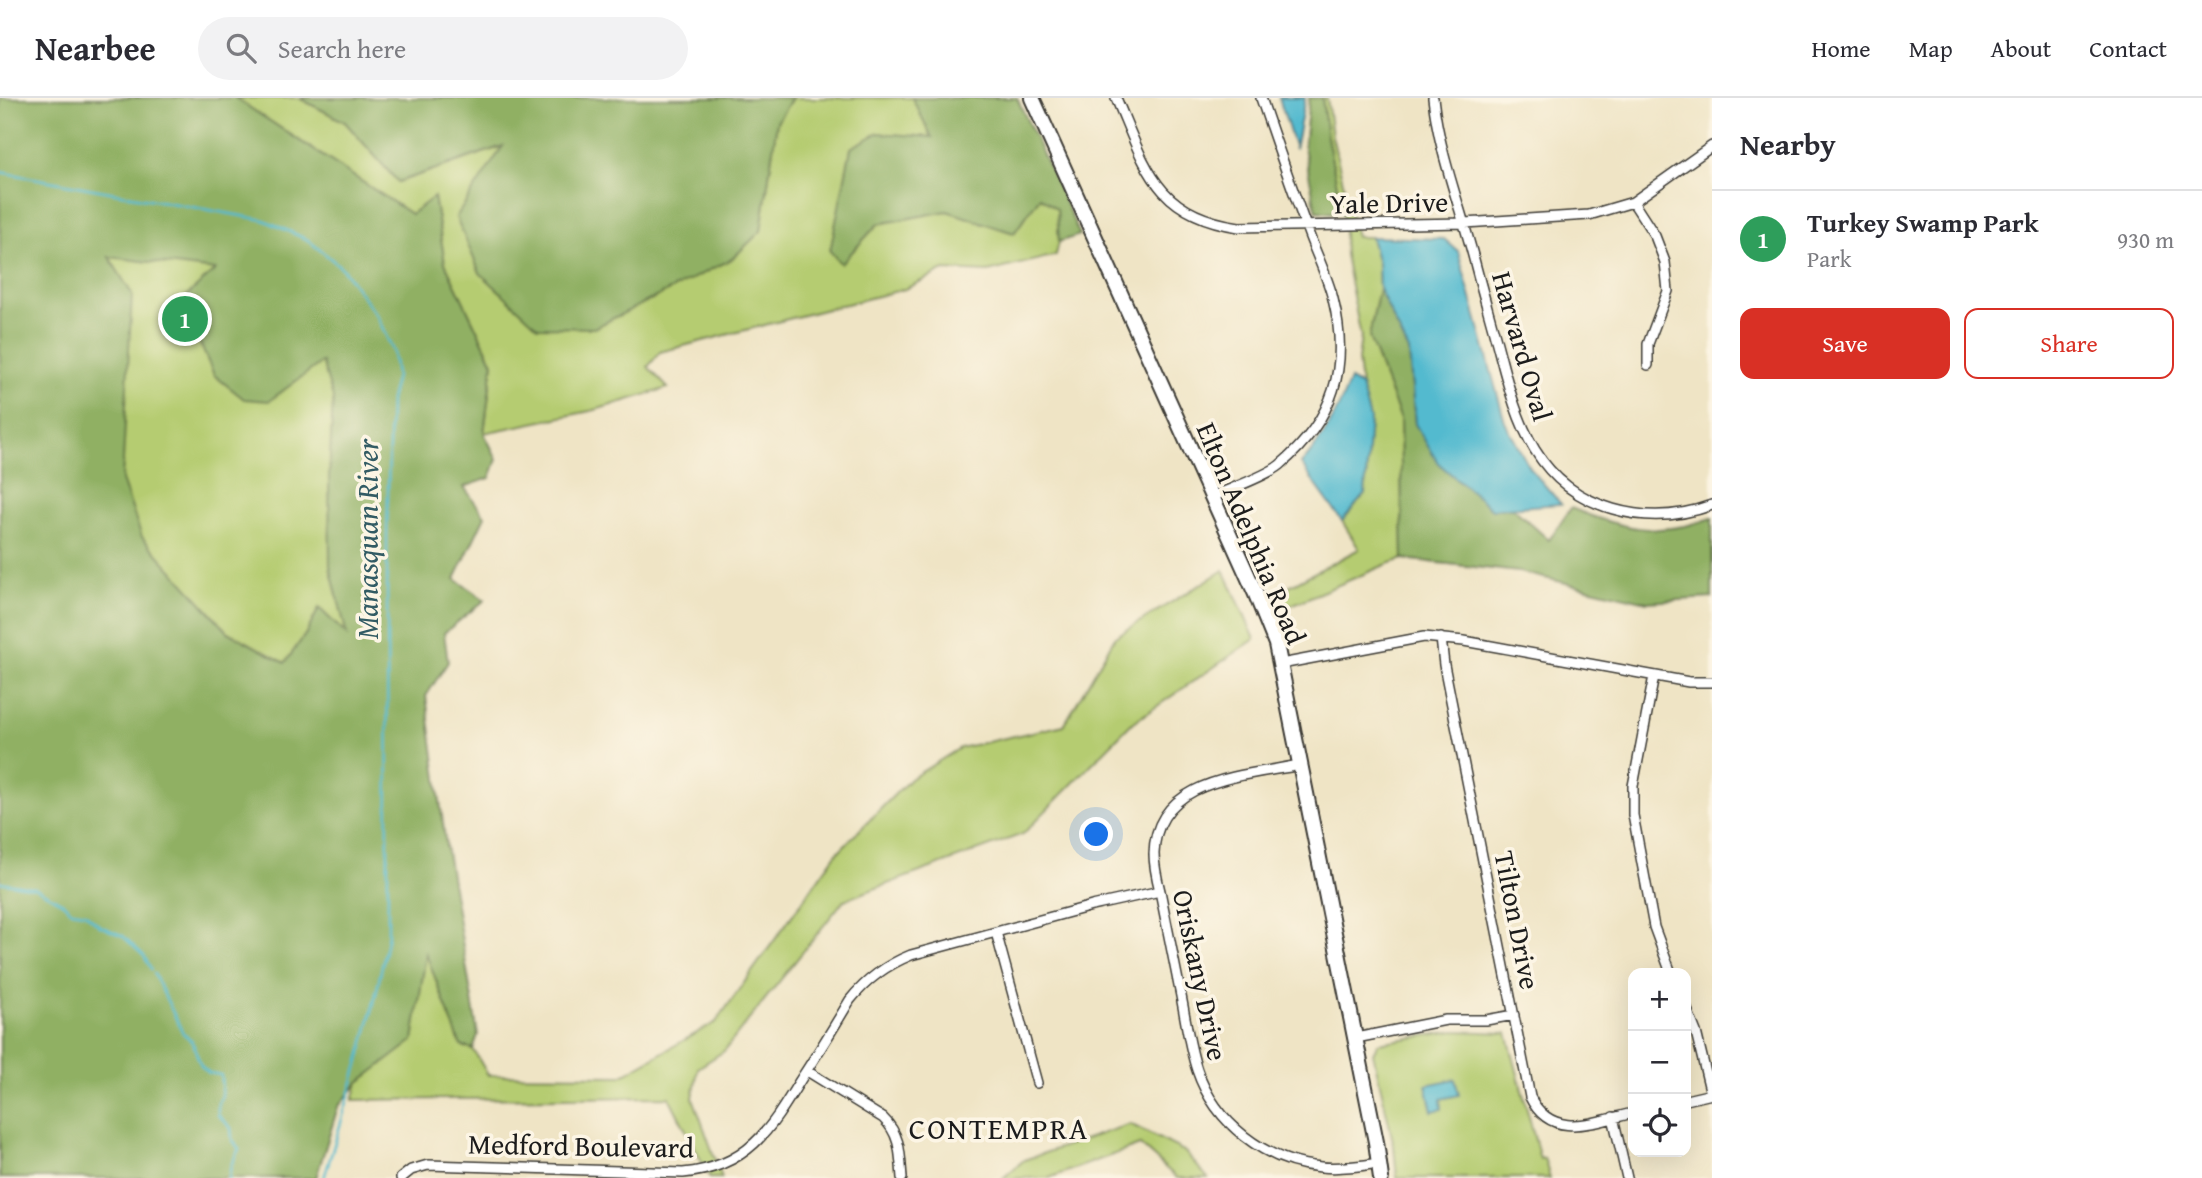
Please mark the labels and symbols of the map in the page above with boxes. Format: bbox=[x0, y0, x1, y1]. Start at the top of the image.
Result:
street label: Yale Drive bbox=[1329, 180, 1449, 224]
street label: Harvard Oval bbox=[1482, 266, 1564, 426]
pin: 1 bbox=[162, 293, 208, 345]
street label: Elton Adelphia Road bbox=[1187, 416, 1317, 650]
water label: Manasquan River bbox=[345, 438, 389, 639]
your location bbox=[1079, 817, 1113, 851]
street label: Tilton Drive bbox=[1484, 847, 1552, 993]
street label: Oriskany Drive bbox=[1163, 886, 1239, 1064]
district label: CONTEMPRA bbox=[909, 1106, 1089, 1150]
street label: Medford Boulevard bbox=[468, 1123, 694, 1167]

